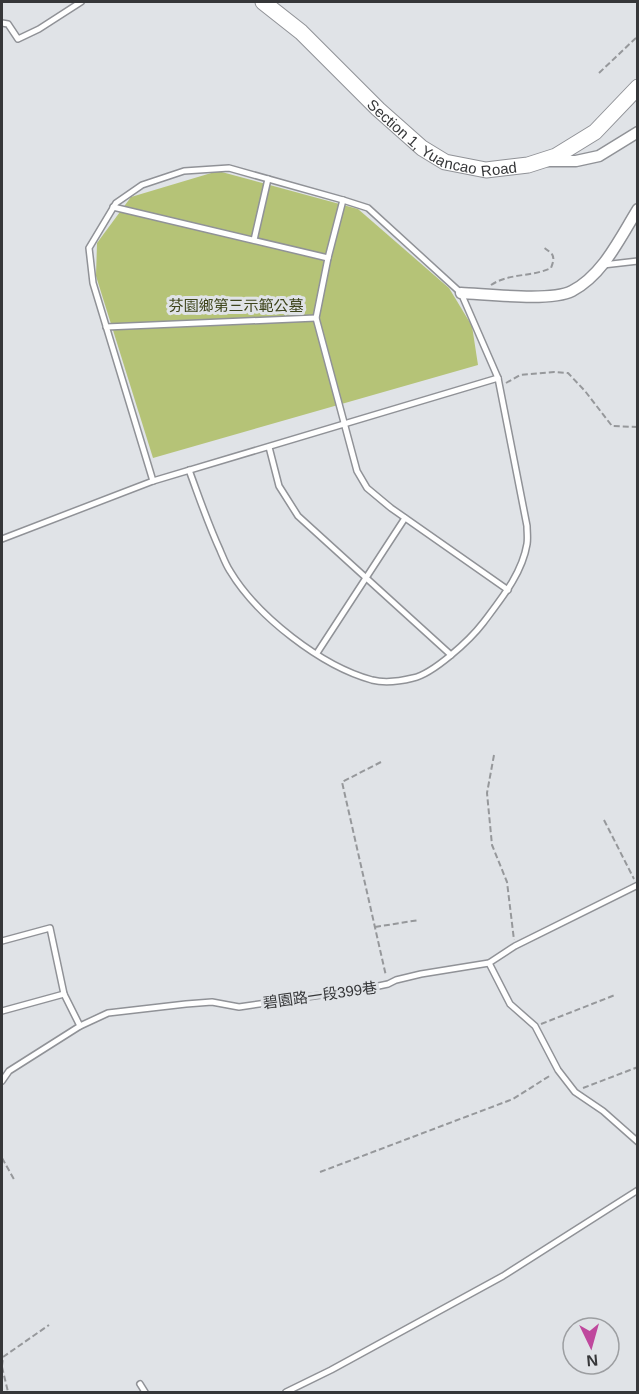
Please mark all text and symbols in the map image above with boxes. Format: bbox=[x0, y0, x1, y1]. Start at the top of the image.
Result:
street label: Section 1, Yuancao Road bbox=[364, 95, 518, 179]
park label: 芬園鄉第三示範公墓 bbox=[168, 297, 304, 314]
street label: 碧園路一段399巷 bbox=[262, 979, 378, 1011]
north arrow bbox=[561, 1316, 621, 1376]
text: N bbox=[586, 1351, 599, 1369]

